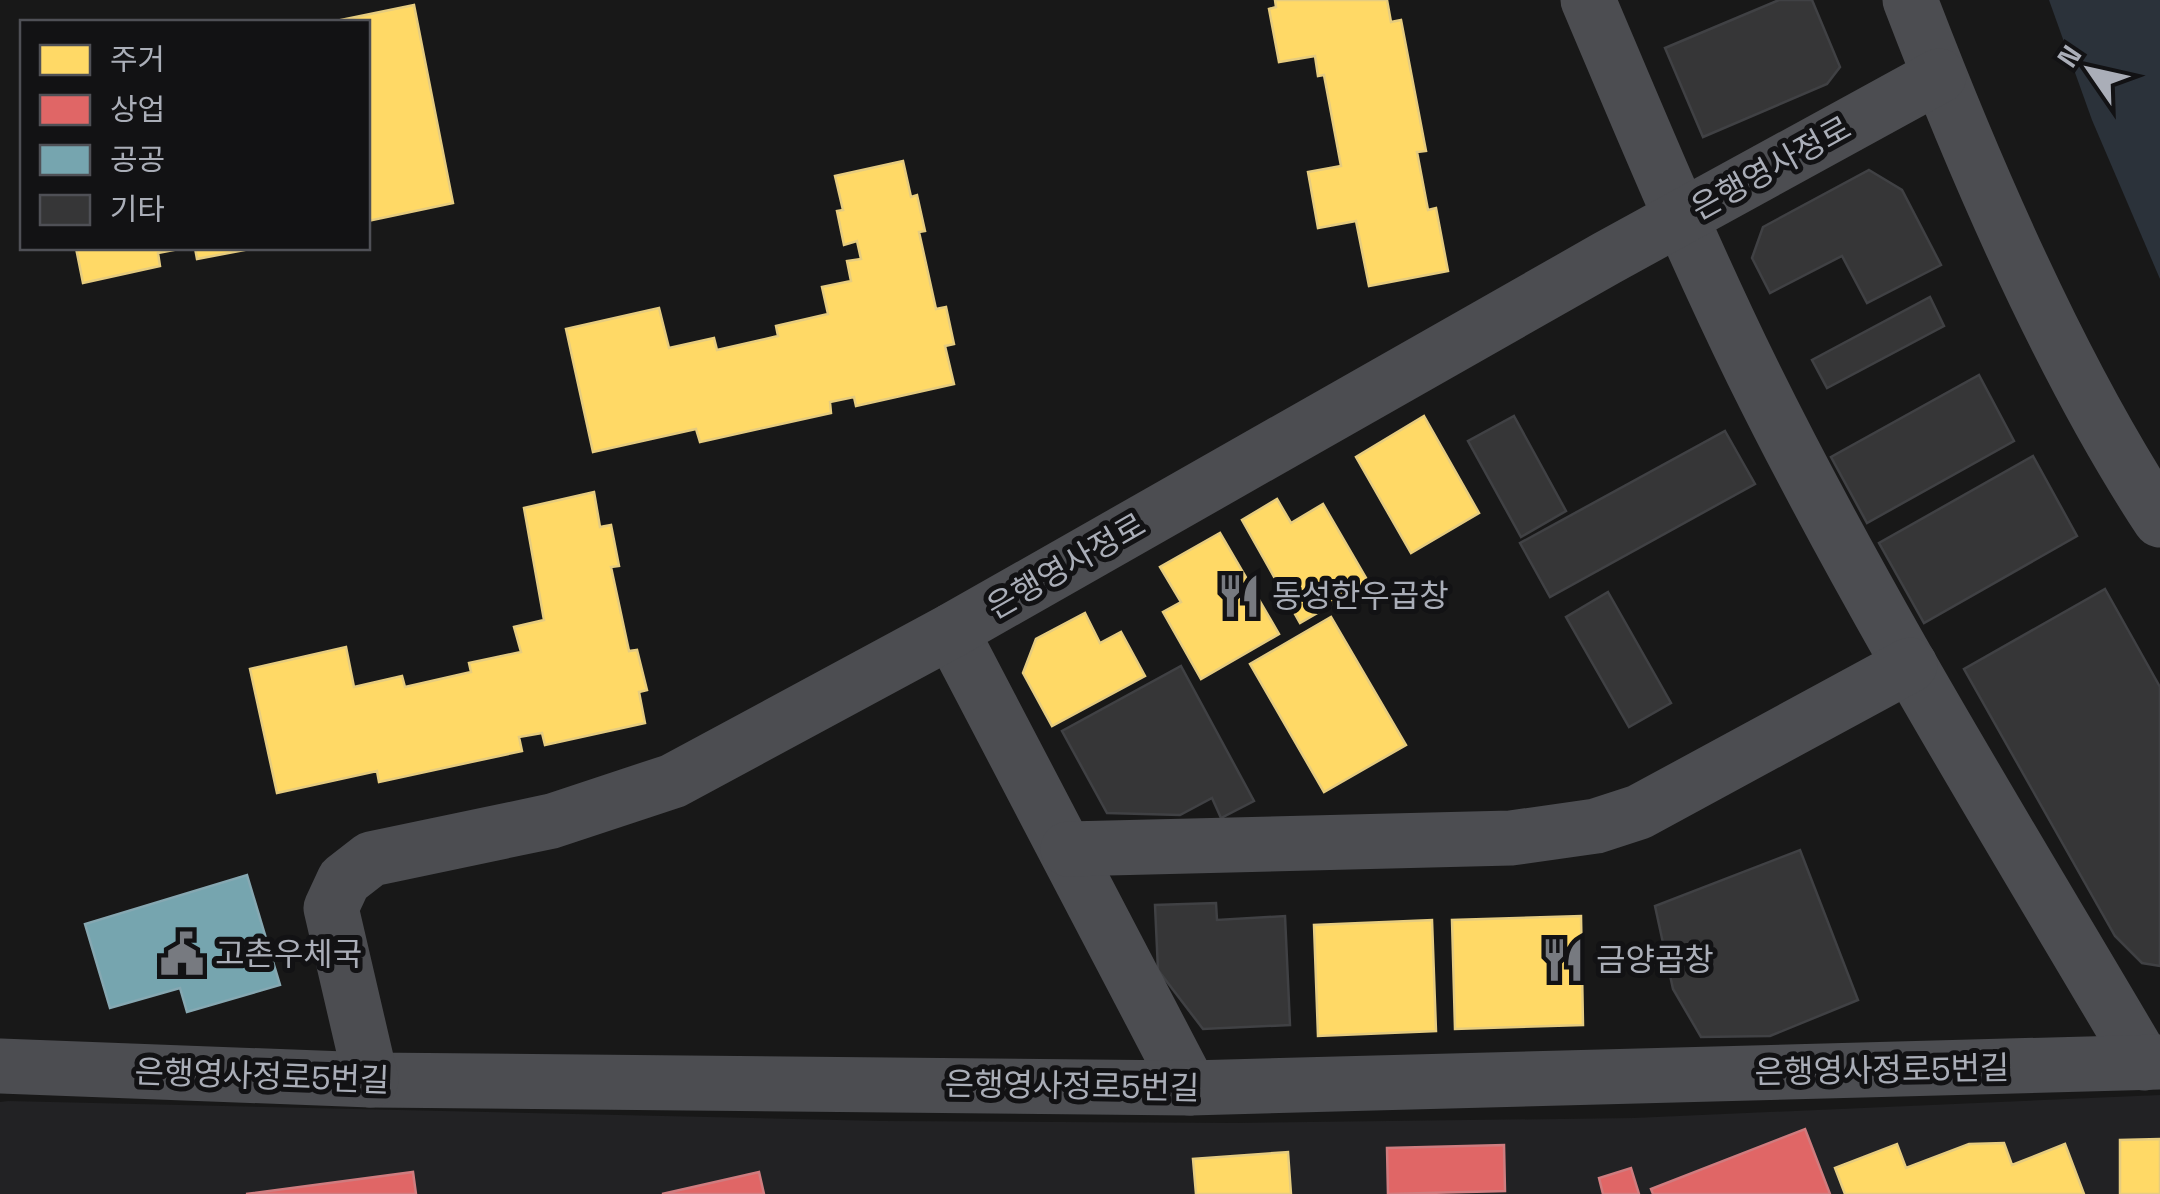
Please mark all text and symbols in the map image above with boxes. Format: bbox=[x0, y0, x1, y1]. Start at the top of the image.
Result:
legend bbox=[20, 20, 370, 250]
north arrow bbox=[2040, 20, 2140, 120]
text: N bbox=[2049, 38, 2089, 74]
text: 주거 bbox=[110, 40, 165, 79]
text: 상업 bbox=[110, 90, 165, 129]
street label: 은행영사정로 bbox=[1684, 108, 1858, 228]
text: 공공 bbox=[110, 140, 165, 179]
text: 기타 bbox=[110, 190, 165, 229]
street label: 은행영사정로 bbox=[980, 505, 1152, 627]
restaurant icon: 동성한우곱창 bbox=[1215, 572, 1263, 620]
place label: 동성한우곱창 bbox=[1272, 576, 1449, 616]
public building icon: 고촌우체국 bbox=[158, 930, 206, 978]
place label: 고촌우체국 bbox=[215, 934, 362, 974]
restaurant icon: 금양곱창 bbox=[1539, 936, 1587, 984]
place label: 금양곱창 bbox=[1596, 940, 1714, 980]
street label: 은행영사정로5번길 bbox=[1754, 1048, 2010, 1092]
street label: 은행영사정로5번길 bbox=[134, 1052, 390, 1100]
street label: 은행영사정로5번길 bbox=[944, 1064, 1200, 1108]

